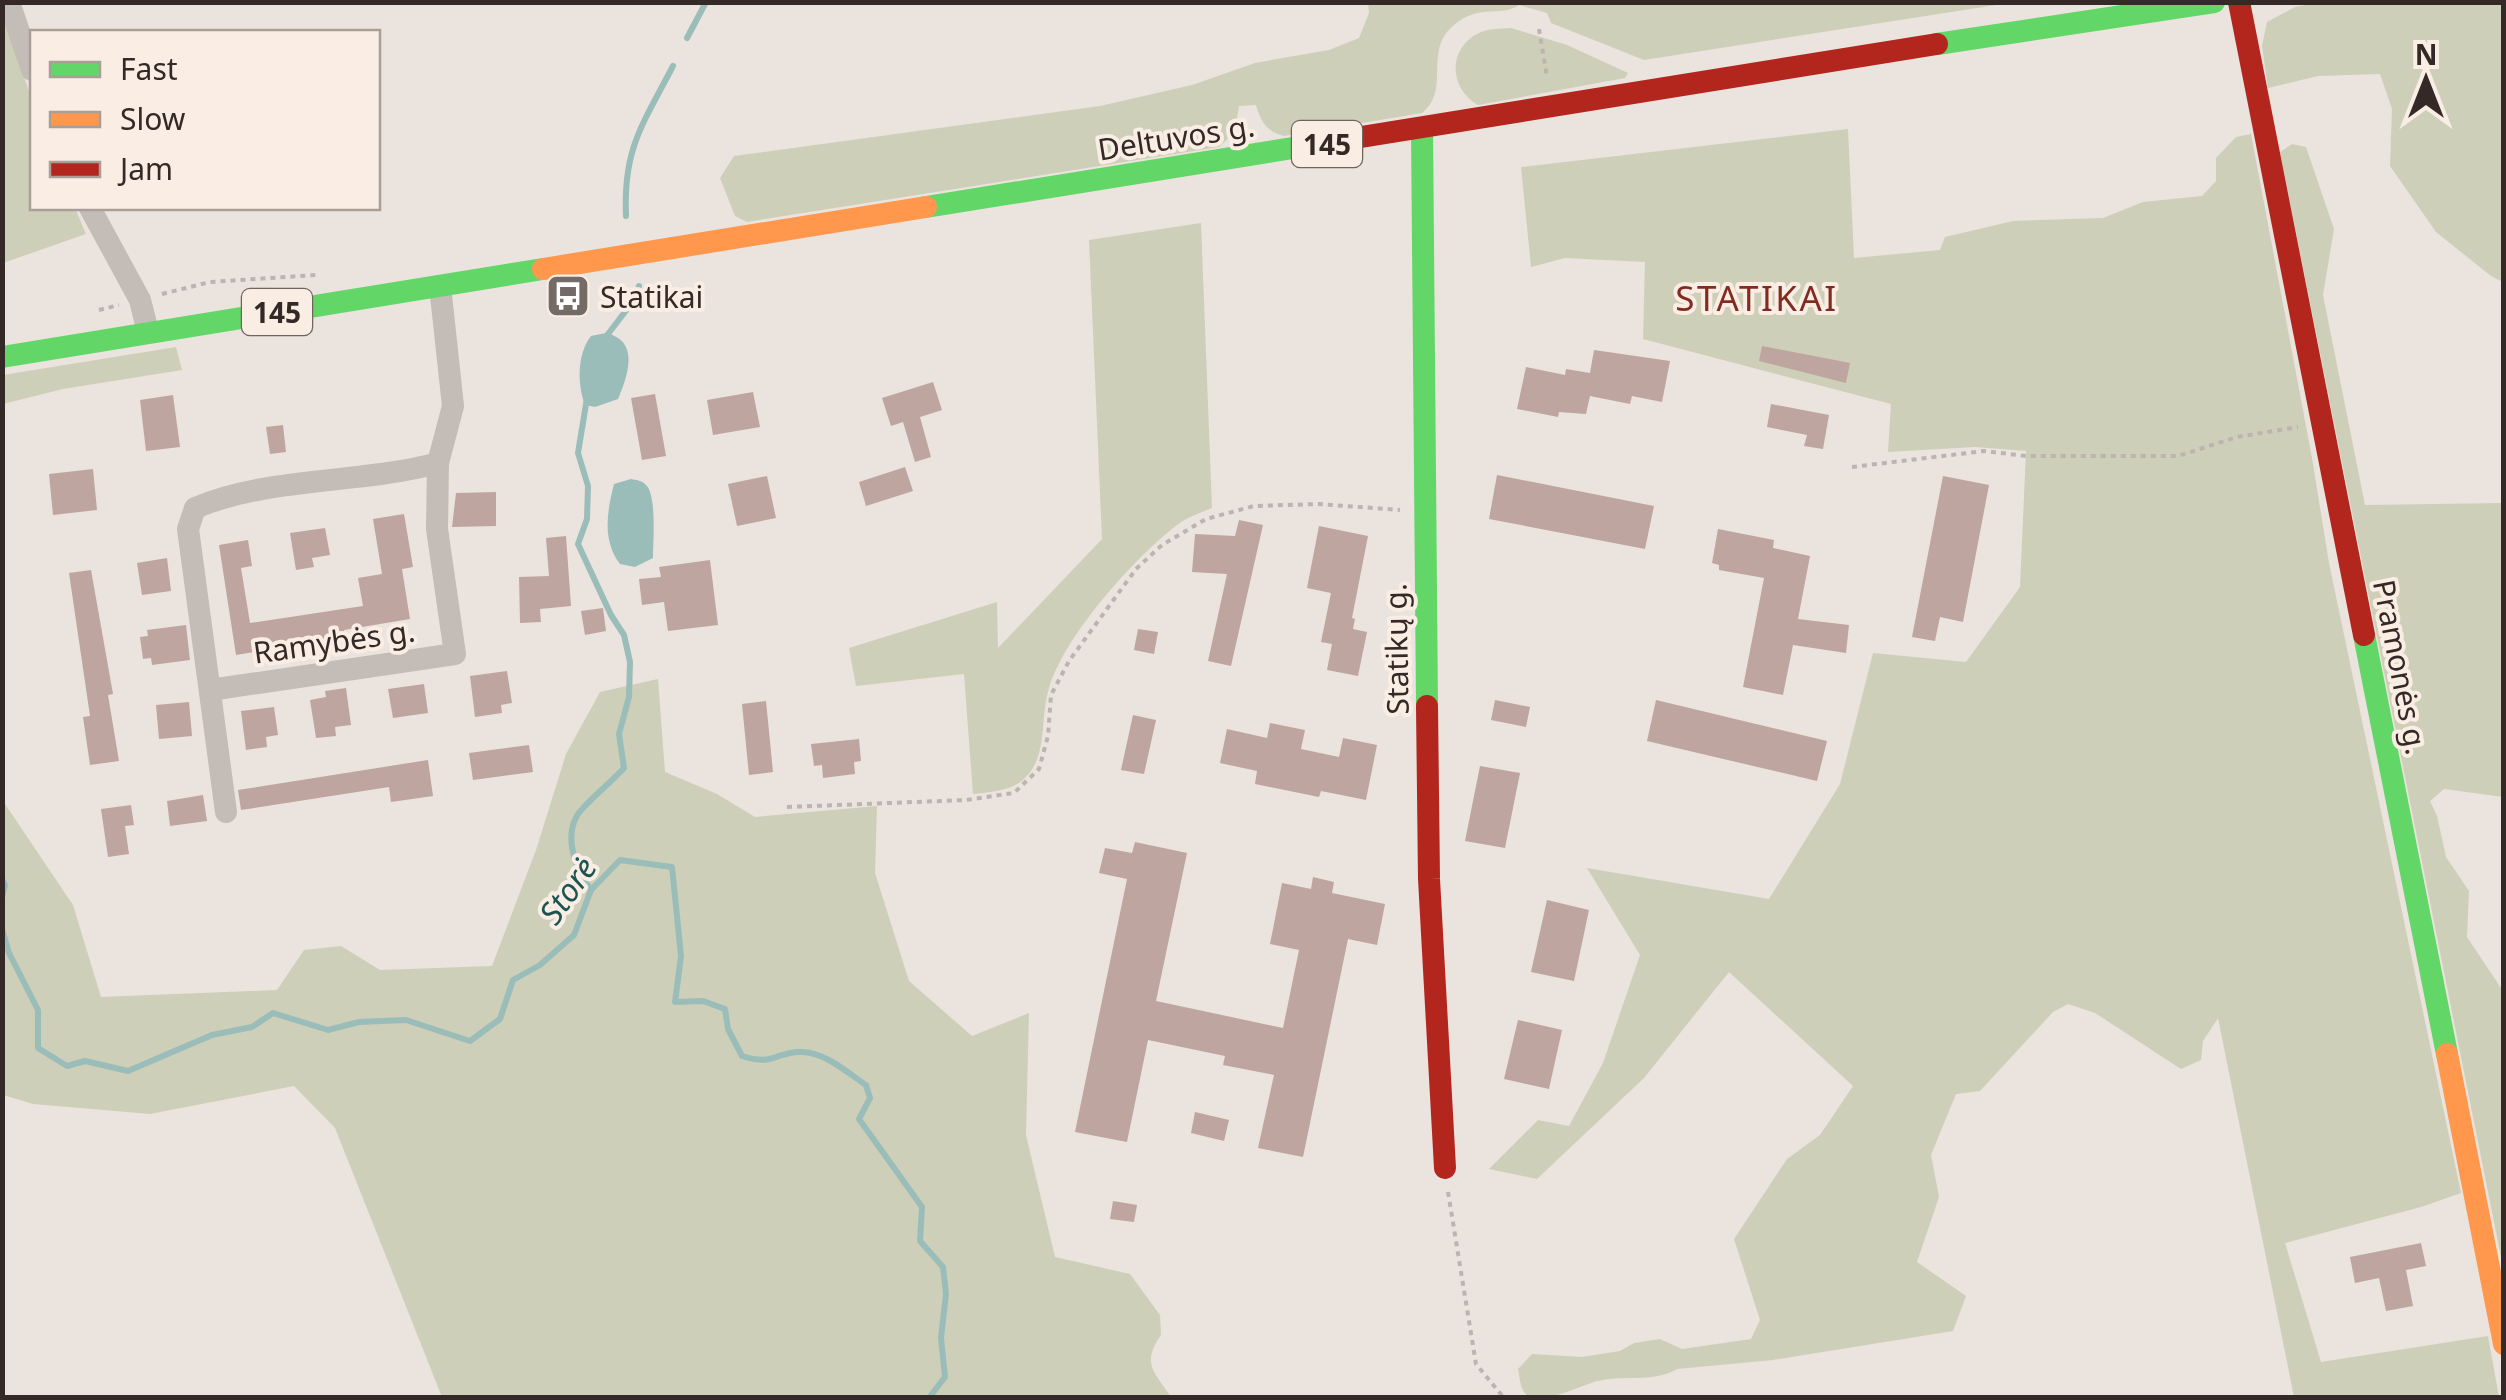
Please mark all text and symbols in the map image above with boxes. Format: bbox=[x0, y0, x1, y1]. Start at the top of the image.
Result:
legend bbox=[30, 30, 380, 210]
north arrow bbox=[2376, 30, 2476, 130]
text: N bbox=[2415, 35, 2437, 73]
text: Fast bbox=[120, 48, 178, 89]
text: Slow bbox=[120, 98, 186, 139]
street label: Deltuvos g. bbox=[1095, 104, 1257, 170]
road number: 145 bbox=[1292, 121, 1362, 167]
text: Jam bbox=[117, 148, 173, 189]
bus stop icon: Statikai bbox=[545, 273, 591, 319]
district label: STATIKAI bbox=[1675, 274, 1839, 321]
place label: Statikai bbox=[600, 276, 703, 317]
road number: 145 bbox=[242, 289, 312, 335]
street label: Pramonės g. bbox=[2364, 576, 2438, 758]
street label: Statikų g. bbox=[1374, 583, 1418, 715]
street label: Ramybės g. bbox=[251, 609, 417, 673]
water label: Storė bbox=[528, 848, 606, 932]

